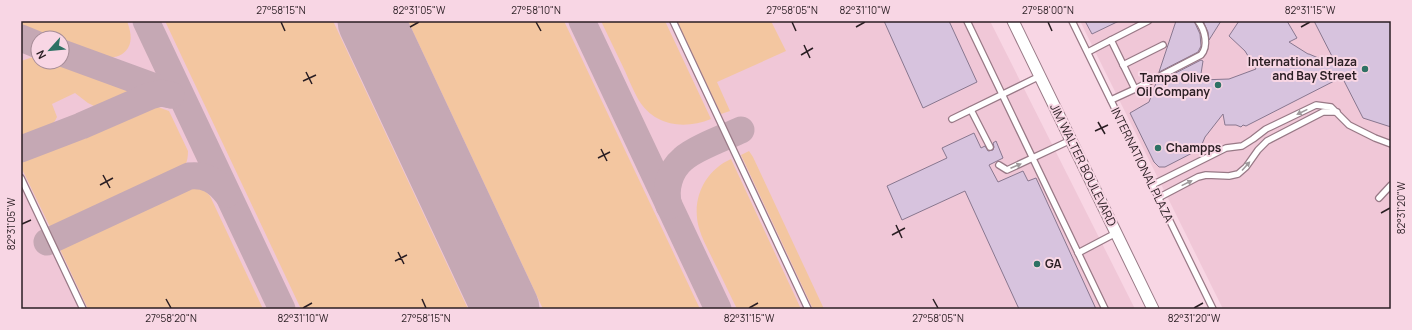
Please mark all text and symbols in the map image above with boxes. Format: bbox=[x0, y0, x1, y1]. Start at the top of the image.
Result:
text: 27°58'15"N bbox=[256, 3, 306, 17]
text: 82°31'05"W bbox=[393, 3, 446, 17]
text: 27°58'10"N bbox=[511, 3, 561, 17]
text: 27°58'05"N bbox=[766, 3, 818, 17]
text: 82°31'10"W bbox=[840, 3, 891, 17]
text: 27°58'00"N bbox=[1022, 3, 1074, 17]
text: 82°31'15"W bbox=[1285, 3, 1336, 17]
north arrow bbox=[30, 30, 70, 70]
text: N bbox=[32, 48, 49, 62]
place label: International Plaza and Bay Street bbox=[1248, 53, 1357, 84]
marker: International Plaza and Bay Street bbox=[1360, 64, 1370, 74]
place label: Tampa Olive Oil Company bbox=[1137, 69, 1210, 100]
marker: Tampa Olive Oil Company bbox=[1213, 80, 1223, 90]
street label: JIM WALTER BOULEVARD bbox=[1046, 100, 1121, 229]
street label: INTERNATIONAL PLAZA bbox=[1107, 104, 1178, 225]
one-way arrow bbox=[1296, 109, 1308, 115]
place label: Champps bbox=[1166, 139, 1222, 156]
marker: Champps bbox=[1153, 143, 1163, 153]
one-way arrow bbox=[1241, 161, 1251, 171]
one-way arrow bbox=[1010, 163, 1021, 169]
one-way arrow bbox=[1181, 180, 1192, 186]
text: 82°31'20"W bbox=[1394, 181, 1408, 234]
text: 82°31'05"W bbox=[4, 197, 18, 250]
place label: GA bbox=[1045, 255, 1062, 272]
marker: GA bbox=[1032, 259, 1042, 269]
text: 27°58'20"N bbox=[145, 311, 197, 325]
text: 82°31'10"W bbox=[278, 311, 329, 325]
text: 27°58'15"N bbox=[401, 311, 451, 325]
text: 82°31'15"W bbox=[724, 311, 775, 325]
text: 27°58'05"N bbox=[912, 311, 964, 325]
text: 82°31'20"W bbox=[1168, 311, 1221, 325]

